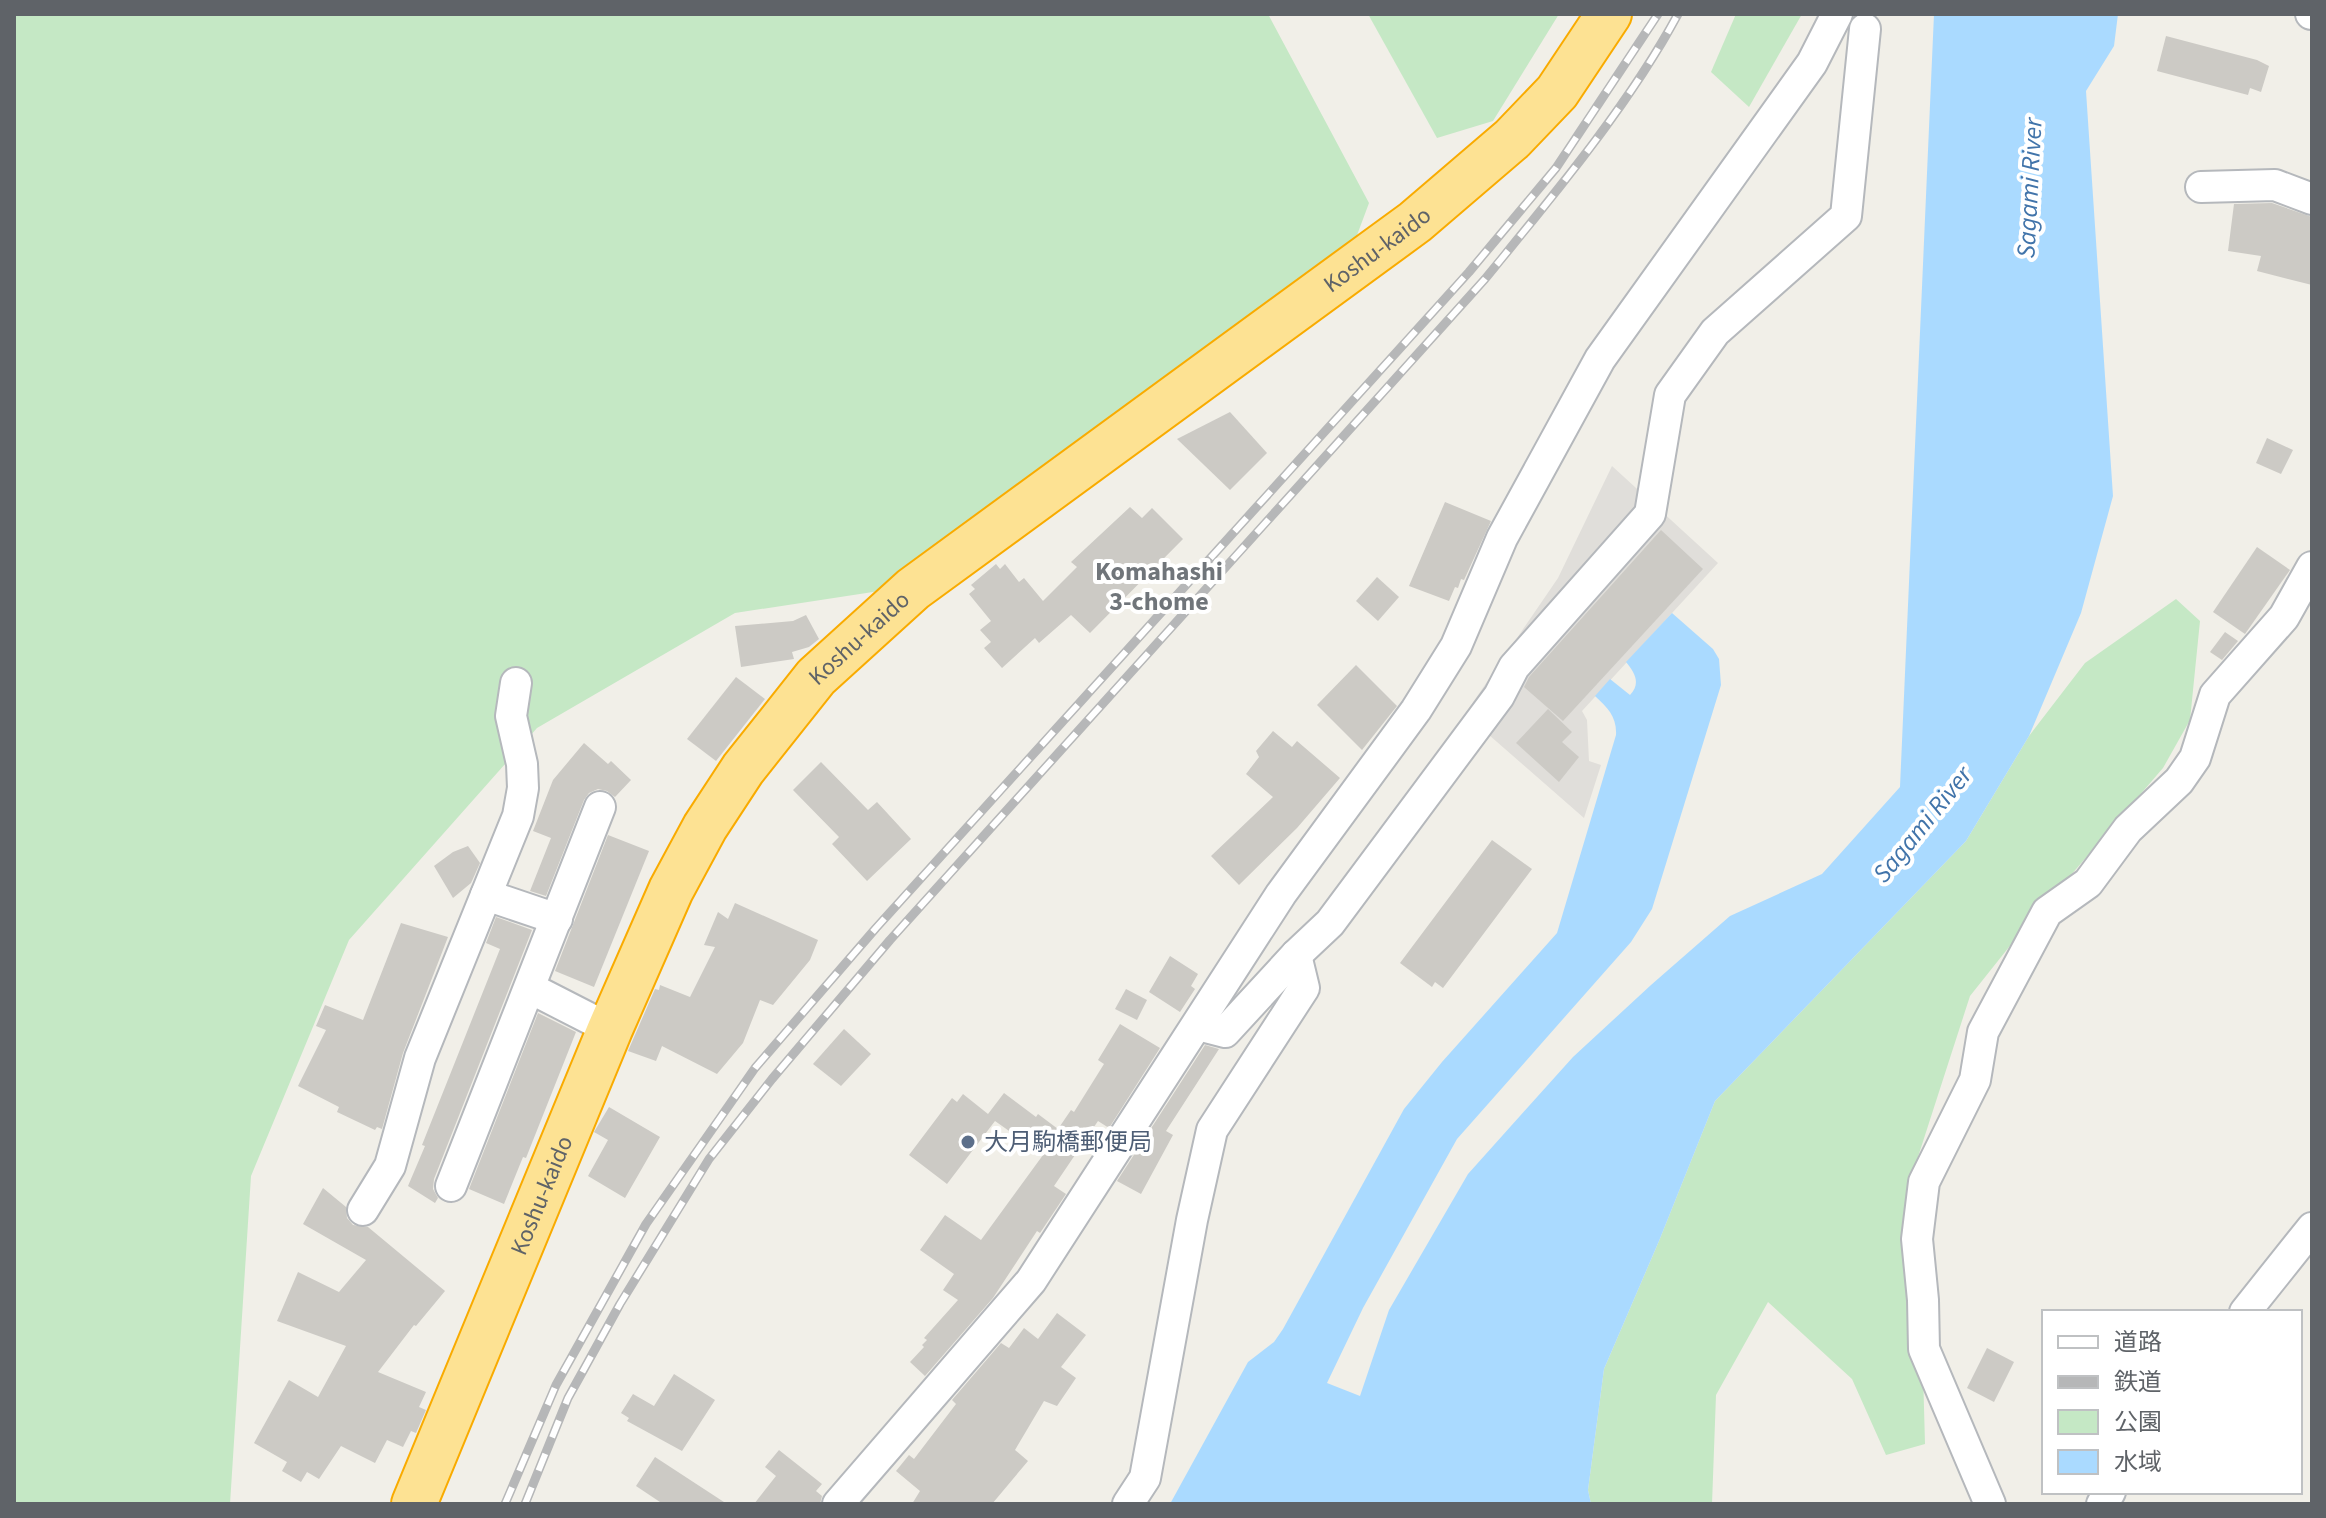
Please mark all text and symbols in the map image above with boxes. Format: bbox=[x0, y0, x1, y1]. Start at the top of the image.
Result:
water label: Sagami River bbox=[2007, 116, 2052, 259]
street label: Koshu-kaido bbox=[1316, 198, 1439, 301]
district label: Komahashi 3-chome bbox=[1095, 553, 1223, 620]
street label: Koshu-kaido bbox=[801, 583, 918, 694]
water label: Sagami River bbox=[1864, 757, 1982, 891]
place label: 大月駒橋郵便局 bbox=[984, 1125, 1152, 1160]
street label: Koshu-kaido bbox=[502, 1130, 582, 1261]
marker: 大月駒橋郵便局 bbox=[959, 1133, 977, 1151]
legend bbox=[2042, 1310, 2302, 1494]
text: 道路 bbox=[2114, 1325, 2162, 1360]
text: 鉄道 bbox=[2114, 1365, 2162, 1400]
text: 公園 bbox=[2114, 1405, 2162, 1440]
text: 水域 bbox=[2114, 1445, 2162, 1480]

